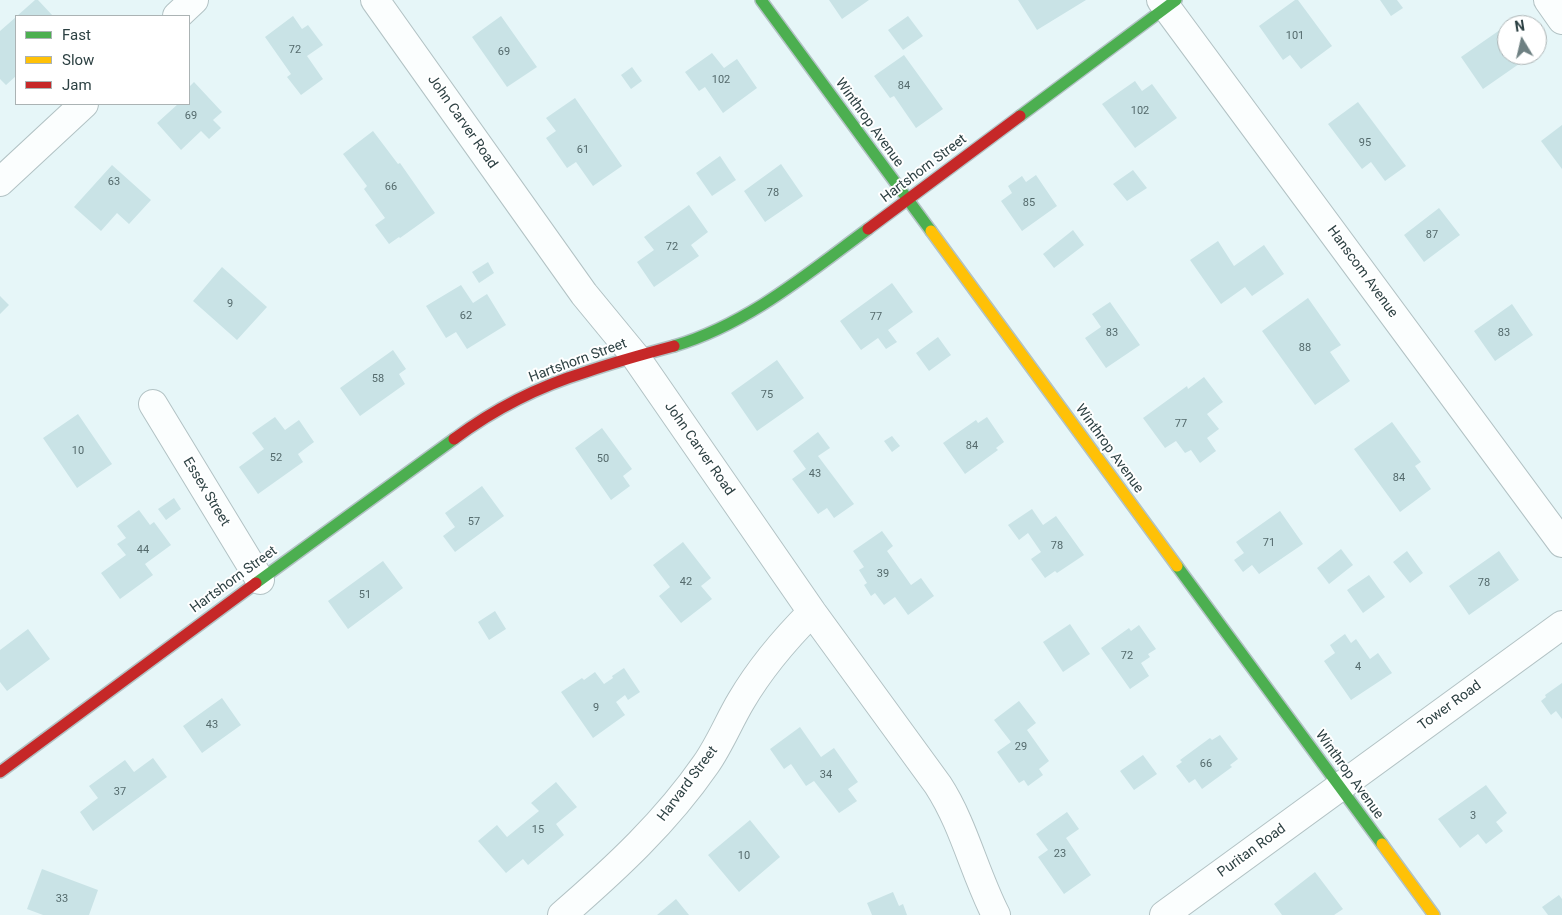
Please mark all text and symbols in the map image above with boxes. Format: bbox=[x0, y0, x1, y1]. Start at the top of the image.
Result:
legend bbox=[15, 15, 190, 105]
north arrow bbox=[1497, 15, 1547, 65]
text: N bbox=[1514, 17, 1526, 35]
text: Fast bbox=[62, 26, 91, 44]
house number: 101 bbox=[1286, 29, 1304, 43]
house number: 72 bbox=[289, 43, 301, 57]
house number: 69 bbox=[498, 45, 510, 59]
text: Slow bbox=[62, 51, 94, 69]
street label: John Carver Road bbox=[423, 72, 501, 172]
house number: 102 bbox=[712, 73, 730, 87]
street label: Winthrop Avenue bbox=[831, 75, 907, 171]
text: Jam bbox=[62, 76, 92, 94]
house number: 84 bbox=[898, 79, 910, 93]
house number: 102 bbox=[1131, 104, 1149, 118]
house number: 69 bbox=[185, 109, 197, 123]
street label: Hartshorn Street bbox=[878, 131, 970, 207]
house number: 95 bbox=[1359, 136, 1371, 150]
house number: 61 bbox=[577, 143, 589, 157]
house number: 63 bbox=[108, 175, 120, 189]
house number: 66 bbox=[385, 180, 397, 194]
house number: 78 bbox=[767, 186, 779, 200]
house number: 85 bbox=[1023, 196, 1035, 210]
street label: Hanscom Avenue bbox=[1323, 223, 1401, 321]
house number: 87 bbox=[1426, 228, 1438, 242]
house number: 72 bbox=[666, 240, 678, 254]
house number: 9 bbox=[227, 297, 233, 311]
house number: 62 bbox=[460, 309, 472, 323]
house number: 77 bbox=[870, 310, 882, 324]
house number: 83 bbox=[1106, 326, 1118, 340]
house number: 83 bbox=[1498, 326, 1510, 340]
street label: Hartshorn Street bbox=[527, 335, 629, 387]
house number: 88 bbox=[1299, 341, 1311, 355]
house number: 58 bbox=[372, 372, 384, 386]
house number: 75 bbox=[761, 388, 773, 402]
street label: John Carver Road bbox=[660, 399, 738, 499]
street label: Winthrop Avenue bbox=[1071, 401, 1147, 497]
house number: 77 bbox=[1175, 417, 1187, 431]
house number: 84 bbox=[966, 439, 978, 453]
house number: 10 bbox=[72, 444, 84, 458]
house number: 52 bbox=[270, 451, 282, 465]
house number: 50 bbox=[597, 452, 609, 466]
street label: Essex Street bbox=[179, 455, 233, 529]
house number: 43 bbox=[809, 467, 821, 481]
house number: 84 bbox=[1393, 471, 1405, 485]
house number: 57 bbox=[468, 515, 480, 529]
house number: 71 bbox=[1263, 536, 1275, 550]
house number: 78 bbox=[1051, 539, 1063, 553]
house number: 44 bbox=[137, 543, 149, 557]
street label: Hartshorn Street bbox=[187, 543, 281, 617]
house number: 39 bbox=[877, 567, 889, 581]
house number: 42 bbox=[680, 575, 692, 589]
house number: 78 bbox=[1478, 576, 1490, 590]
house number: 51 bbox=[359, 588, 371, 602]
house number: 72 bbox=[1121, 649, 1133, 663]
house number: 4 bbox=[1355, 660, 1361, 674]
street label: Tower Road bbox=[1415, 677, 1485, 735]
house number: 9 bbox=[593, 701, 599, 715]
house number: 43 bbox=[206, 718, 218, 732]
street label: Winthrop Avenue bbox=[1311, 727, 1387, 823]
house number: 29 bbox=[1015, 740, 1027, 754]
street label: Harvard Street bbox=[654, 743, 722, 825]
house number: 66 bbox=[1200, 757, 1212, 771]
house number: 34 bbox=[820, 768, 832, 782]
house number: 37 bbox=[114, 785, 126, 799]
house number: 3 bbox=[1470, 809, 1476, 823]
street label: Puritan Road bbox=[1215, 821, 1289, 881]
house number: 15 bbox=[532, 823, 544, 837]
house number: 23 bbox=[1054, 847, 1066, 861]
house number: 10 bbox=[738, 849, 750, 863]
house number: 33 bbox=[56, 892, 68, 906]

